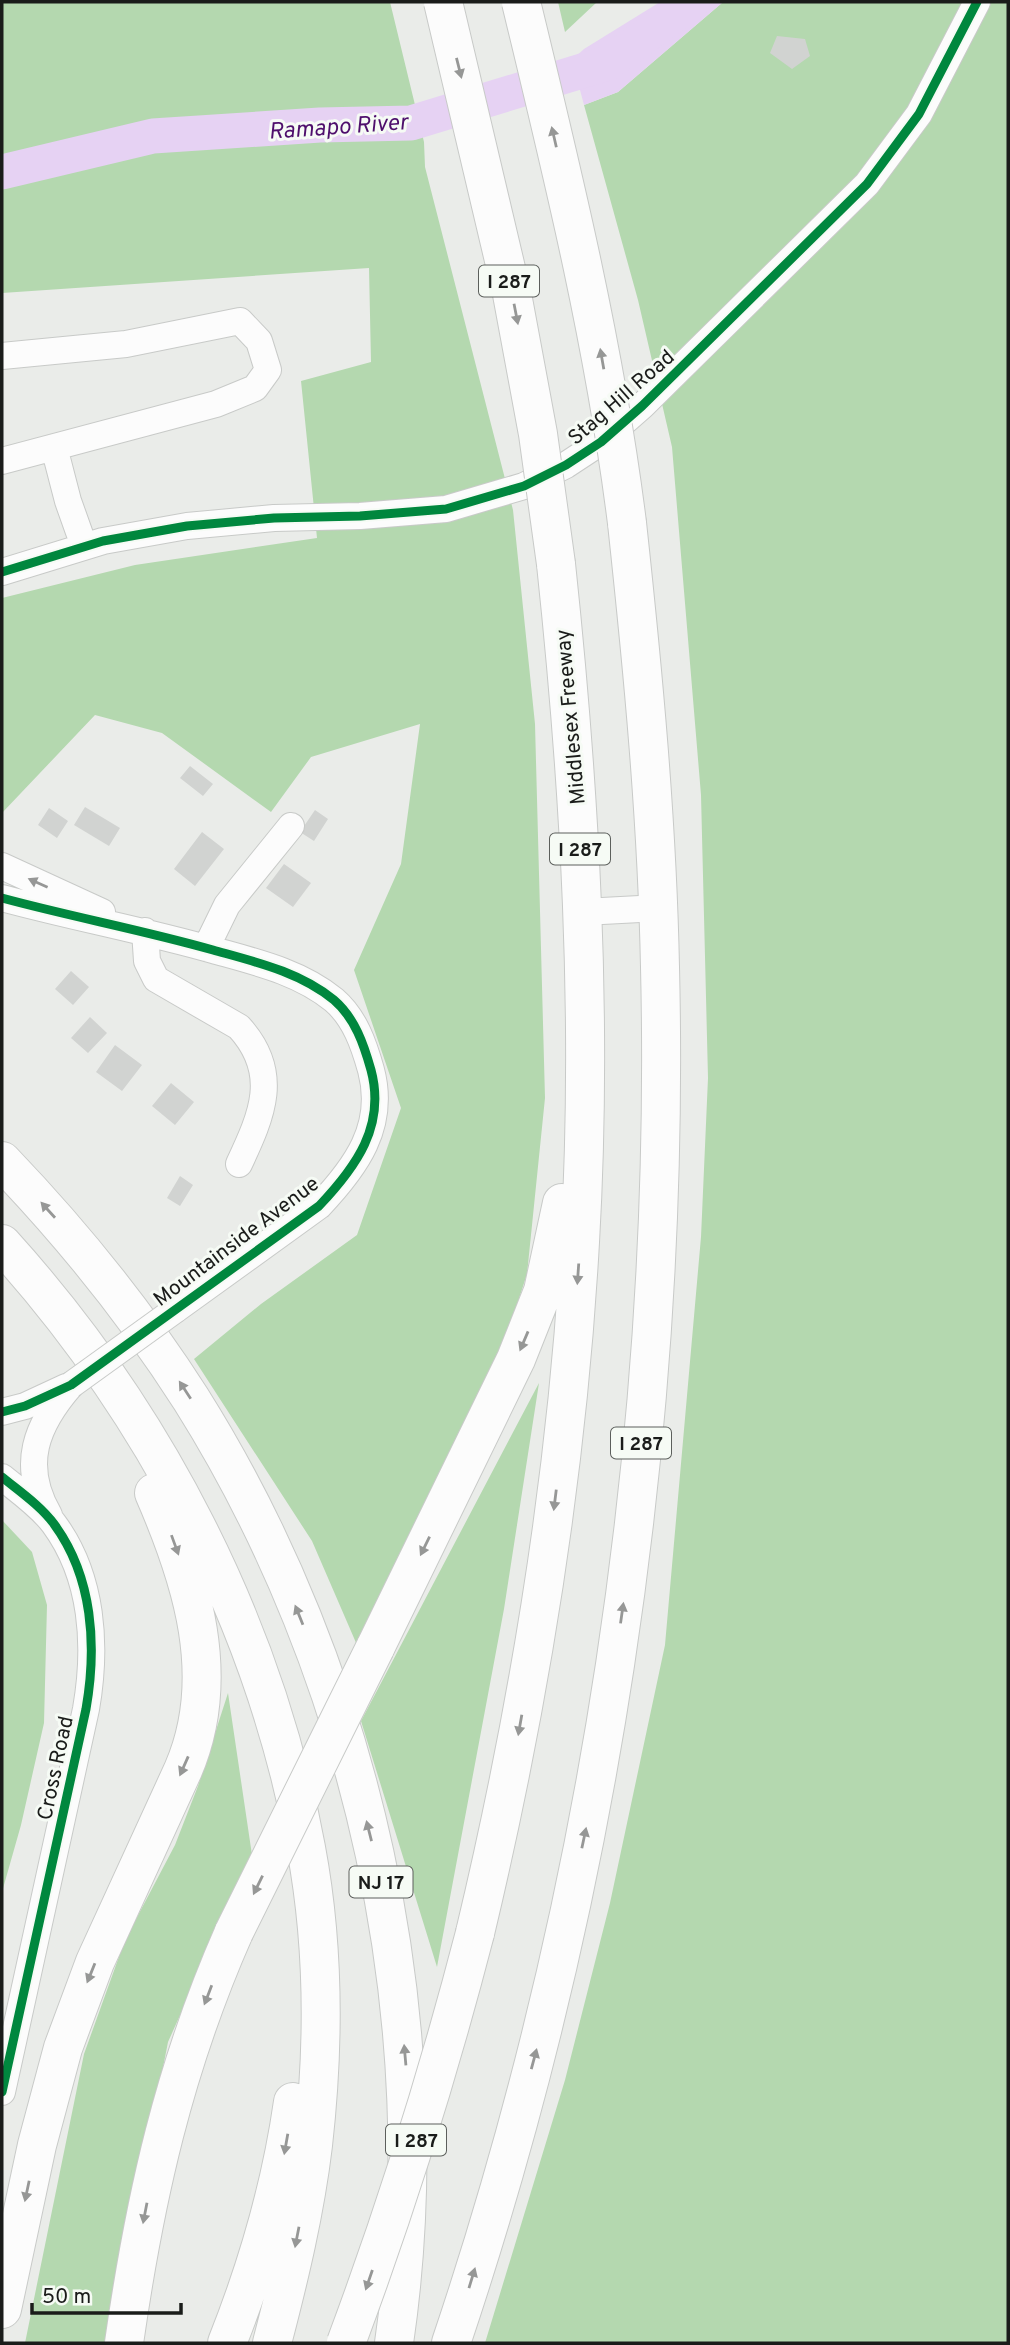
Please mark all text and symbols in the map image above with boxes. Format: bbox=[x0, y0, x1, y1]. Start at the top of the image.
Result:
one-way arrow bbox=[454, 57, 465, 79]
water label: Ramapo River bbox=[268, 109, 411, 148]
one-way arrow bbox=[548, 126, 559, 148]
road number: I 287 bbox=[479, 266, 539, 296]
one-way arrow bbox=[511, 303, 522, 325]
street label: Stag Hill Road bbox=[563, 344, 681, 452]
one-way arrow bbox=[597, 348, 608, 370]
street label: Middlesex Freeway bbox=[550, 628, 593, 806]
road number: I 287 bbox=[550, 834, 610, 864]
one-way arrow bbox=[27, 877, 48, 888]
street label: Mountainside Avenue bbox=[149, 1171, 325, 1313]
one-way arrow bbox=[40, 1202, 56, 1219]
one-way arrow bbox=[572, 1263, 583, 1285]
one-way arrow bbox=[518, 1330, 529, 1351]
one-way arrow bbox=[179, 1381, 192, 1400]
road number: I 287 bbox=[611, 1428, 671, 1458]
one-way arrow bbox=[550, 1489, 561, 1511]
one-way arrow bbox=[170, 1534, 181, 1555]
one-way arrow bbox=[420, 1536, 431, 1556]
one-way arrow bbox=[616, 1602, 627, 1624]
one-way arrow bbox=[294, 1604, 305, 1625]
street label: Cross Road bbox=[32, 1714, 81, 1823]
one-way arrow bbox=[514, 1714, 525, 1736]
one-way arrow bbox=[178, 1756, 190, 1776]
one-way arrow bbox=[363, 1820, 374, 1842]
one-way arrow bbox=[578, 1827, 589, 1849]
road number: NJ 17 bbox=[350, 1866, 412, 1898]
one-way arrow bbox=[252, 1875, 263, 1895]
one-way arrow bbox=[85, 1963, 96, 1984]
one-way arrow bbox=[202, 1985, 213, 2006]
one-way arrow bbox=[399, 2044, 410, 2066]
one-way arrow bbox=[529, 2048, 540, 2070]
road number: I 287 bbox=[386, 2124, 446, 2156]
one-way arrow bbox=[280, 2133, 291, 2155]
one-way arrow bbox=[22, 2180, 33, 2202]
one-way arrow bbox=[139, 2202, 150, 2224]
one-way arrow bbox=[292, 2226, 303, 2248]
one-way arrow bbox=[467, 2268, 477, 2289]
one-way arrow bbox=[363, 2269, 374, 2290]
scale bar bbox=[32, 2272, 180, 2316]
text: 50 m bbox=[42, 2284, 91, 2311]

